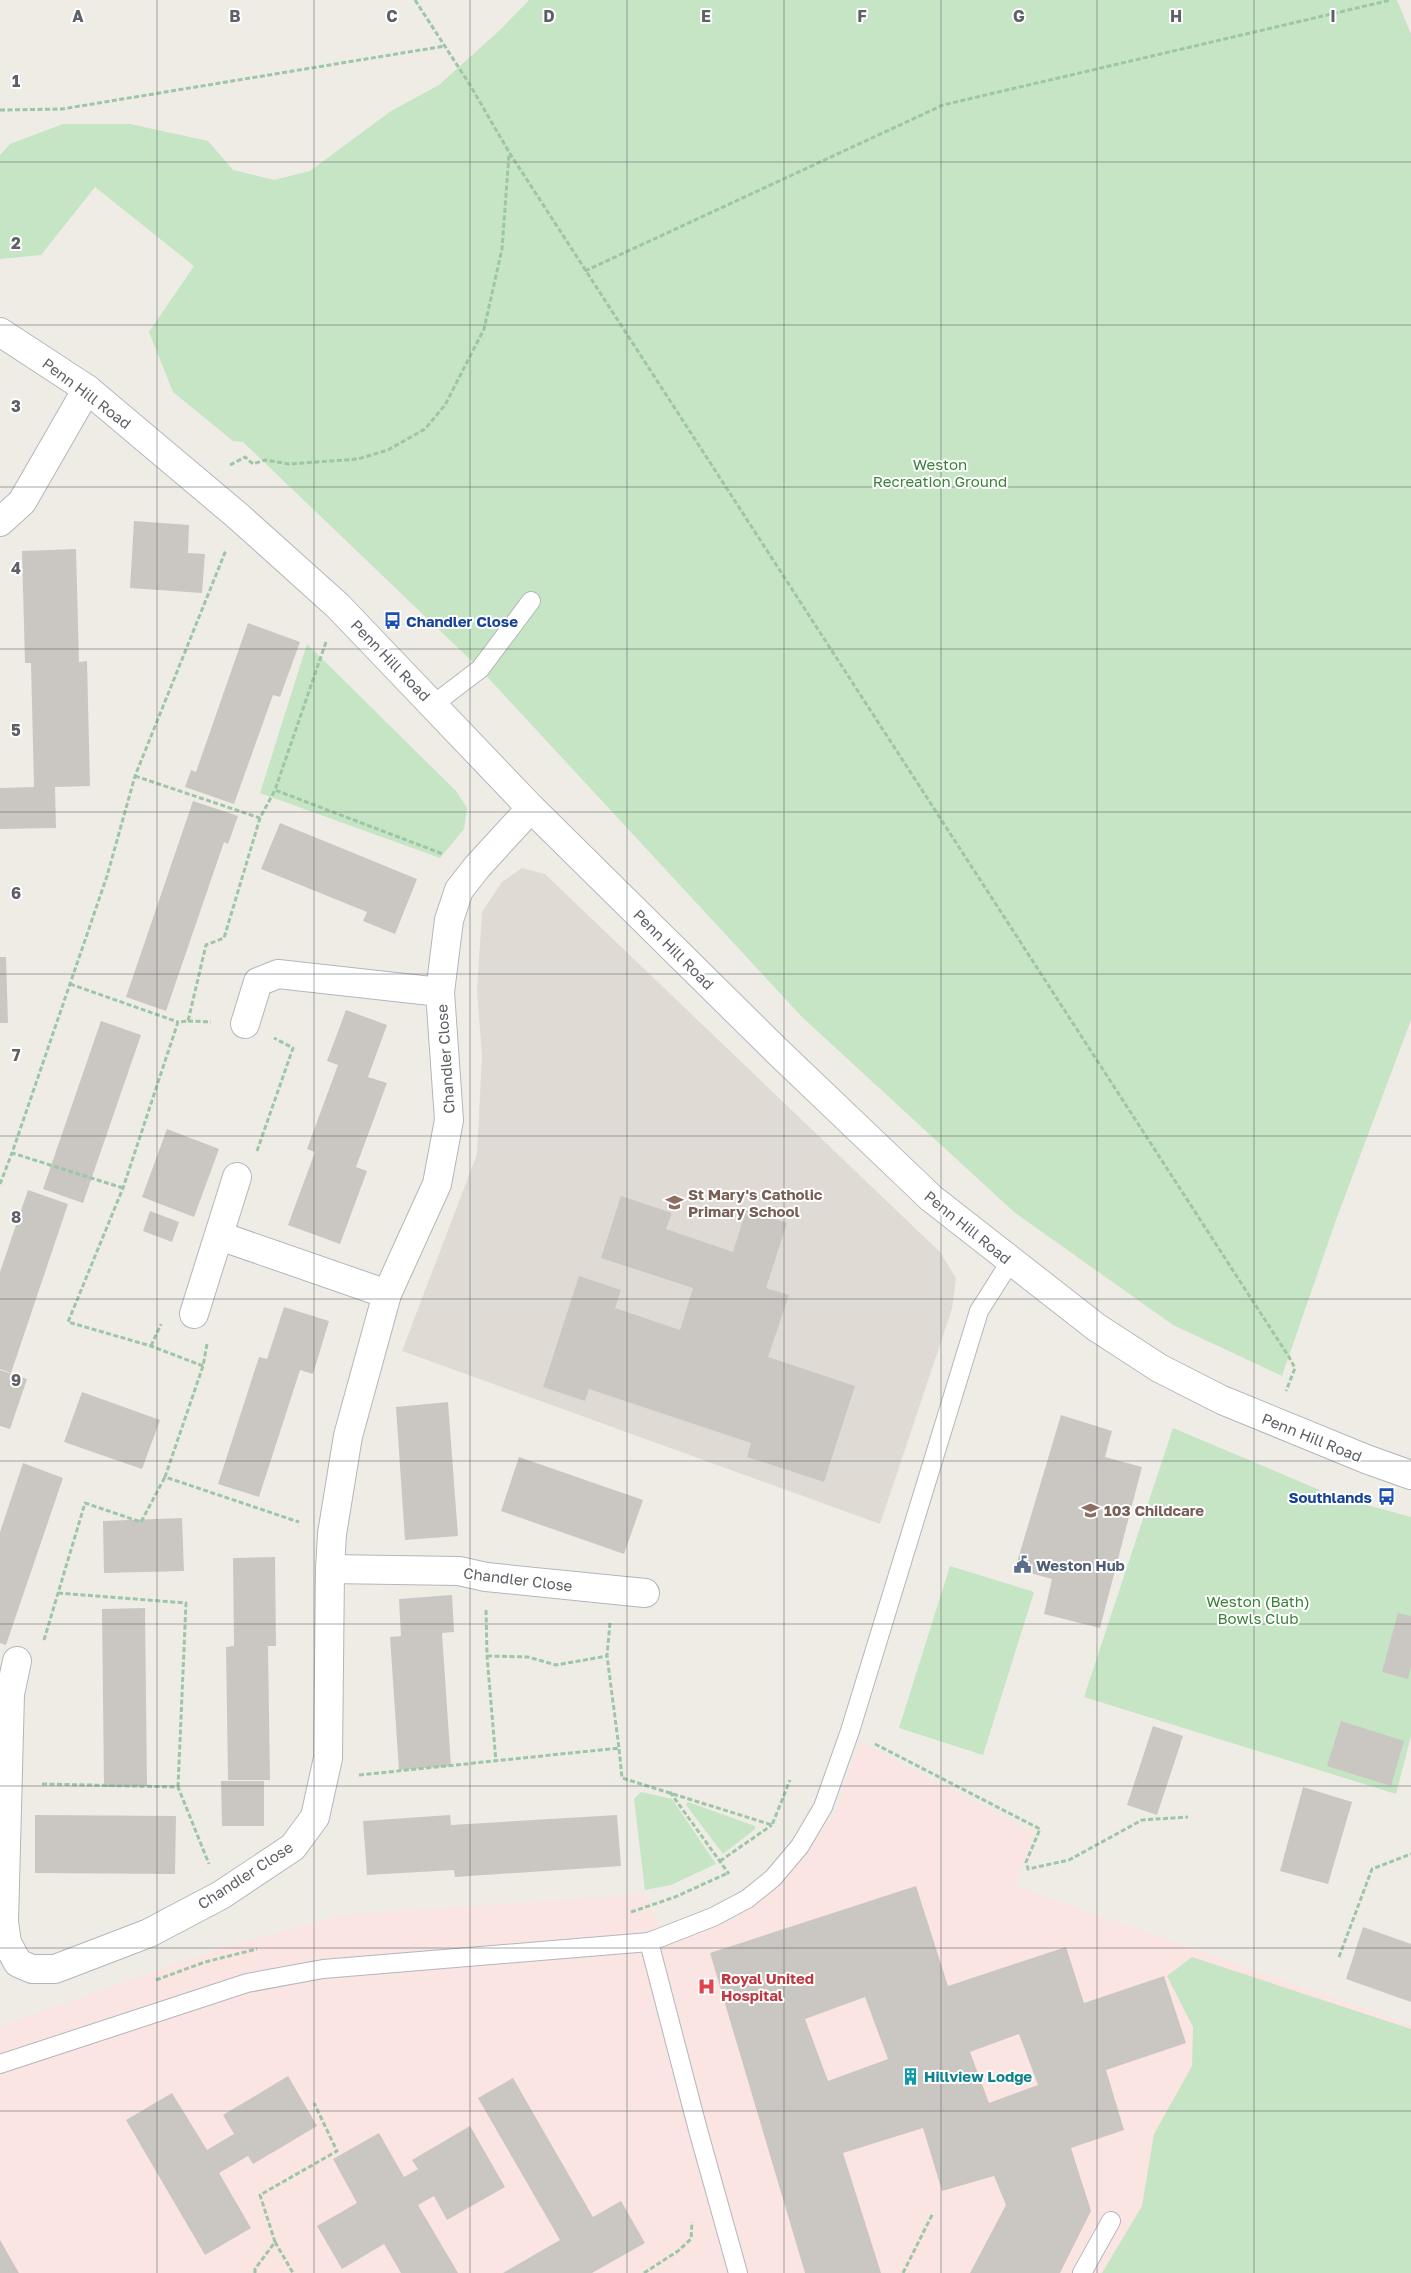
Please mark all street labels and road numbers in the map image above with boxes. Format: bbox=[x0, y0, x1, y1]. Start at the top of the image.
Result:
street label: Penn Hill Road bbox=[39, 354, 135, 432]
street label: Penn Hill Road bbox=[348, 616, 434, 704]
street label: Penn Hill Road bbox=[630, 905, 718, 993]
street label: Chandler Close bbox=[432, 1003, 458, 1114]
street label: Penn Hill Road bbox=[921, 1187, 1015, 1267]
street label: Penn Hill Road bbox=[1259, 1409, 1365, 1465]
street label: Chandler Close bbox=[462, 1563, 574, 1595]
street label: Chandler Close bbox=[194, 1837, 296, 1912]

